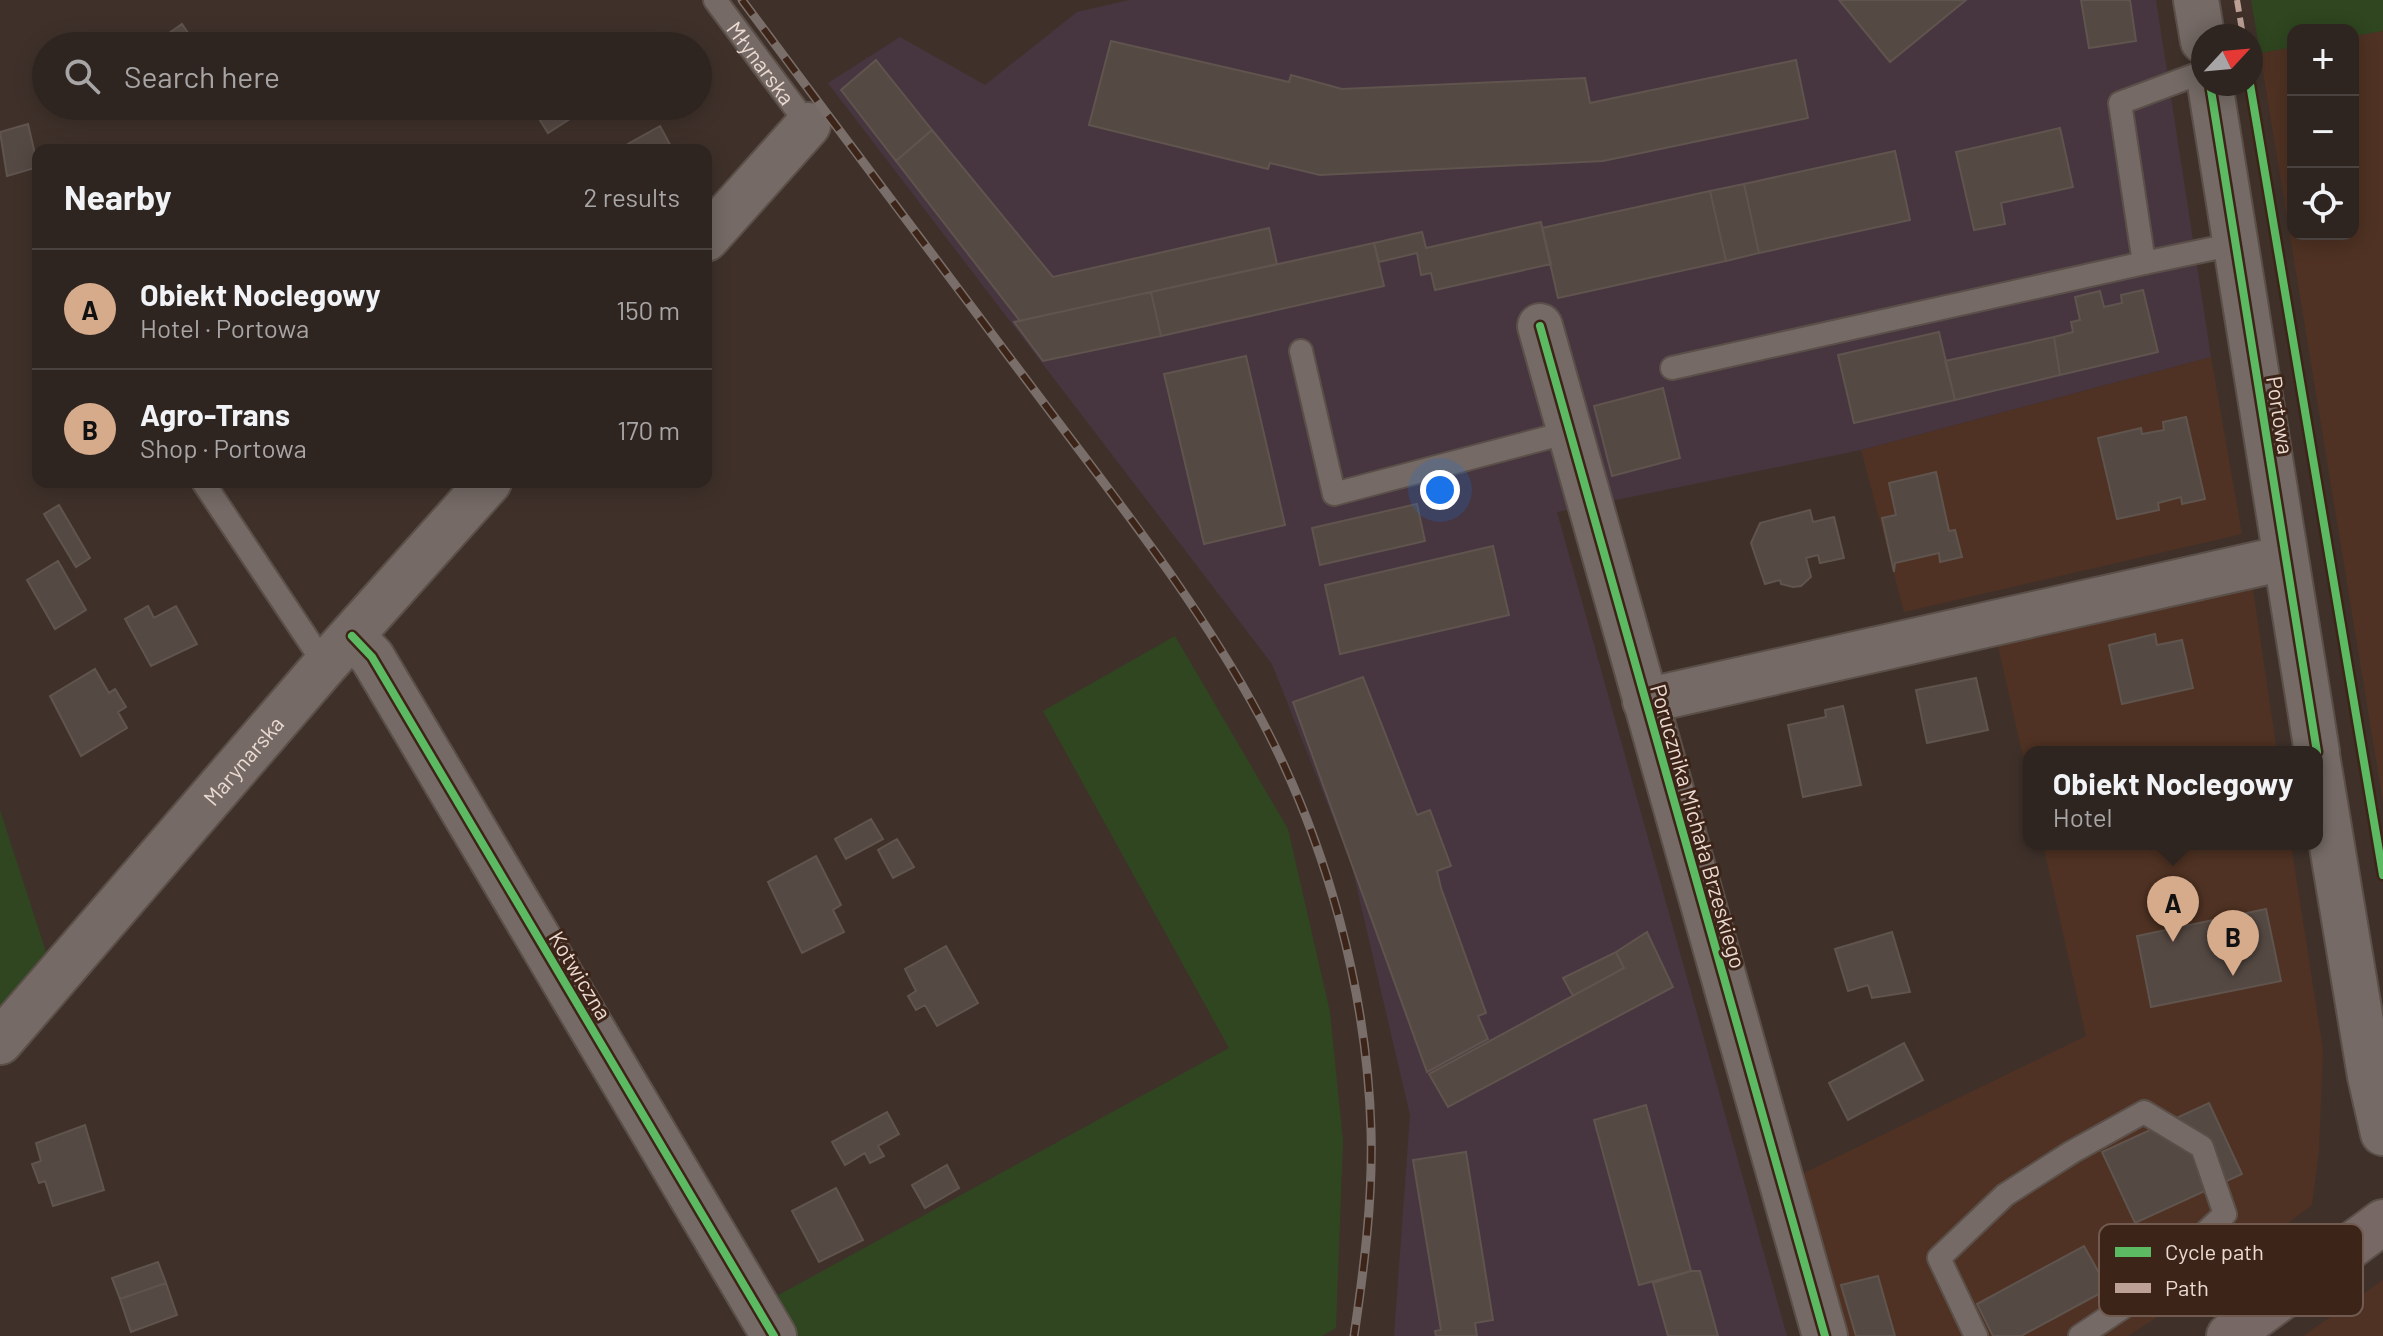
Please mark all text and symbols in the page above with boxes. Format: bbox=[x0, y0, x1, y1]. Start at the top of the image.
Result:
street label: Młynarska bbox=[722, 16, 801, 109]
north arrow bbox=[2191, 24, 2263, 96]
map controls bbox=[2287, 24, 2359, 240]
button: + bbox=[2287, 24, 2359, 96]
search box bbox=[32, 32, 712, 120]
icon: search bbox=[60, 54, 104, 98]
text: Search here bbox=[124, 58, 280, 94]
button: − bbox=[2287, 96, 2359, 168]
button: locate bbox=[2287, 168, 2359, 240]
text: Nearby bbox=[64, 176, 172, 217]
text: 2 results bbox=[584, 181, 680, 212]
text: Obiekt Noclegowy bbox=[140, 276, 381, 312]
text: A bbox=[81, 294, 99, 325]
text: 150 m bbox=[616, 294, 680, 325]
text: Hotel · Portowa bbox=[140, 312, 309, 343]
street label: Portowa bbox=[2262, 374, 2300, 456]
text: Agro-Trans bbox=[140, 396, 290, 432]
text: B bbox=[82, 414, 98, 445]
text: 170 m bbox=[617, 414, 680, 445]
text: Shop · Portowa bbox=[140, 432, 307, 463]
your location bbox=[1420, 470, 1460, 510]
street label: Porucznika Michała Brzeskiego bbox=[1646, 681, 1752, 971]
street label: Marynarska bbox=[197, 710, 288, 810]
popup bbox=[2023, 746, 2323, 850]
text: Obiekt Noclegowy bbox=[2053, 765, 2293, 801]
text: Hotel bbox=[2053, 801, 2113, 832]
pin: A bbox=[2147, 876, 2199, 942]
pin: B bbox=[2207, 910, 2259, 976]
street label: Kotwiczna bbox=[544, 926, 618, 1024]
legend bbox=[2099, 1224, 2363, 1316]
text: Cycle path bbox=[2165, 1238, 2264, 1264]
text: Path bbox=[2165, 1274, 2209, 1300]

